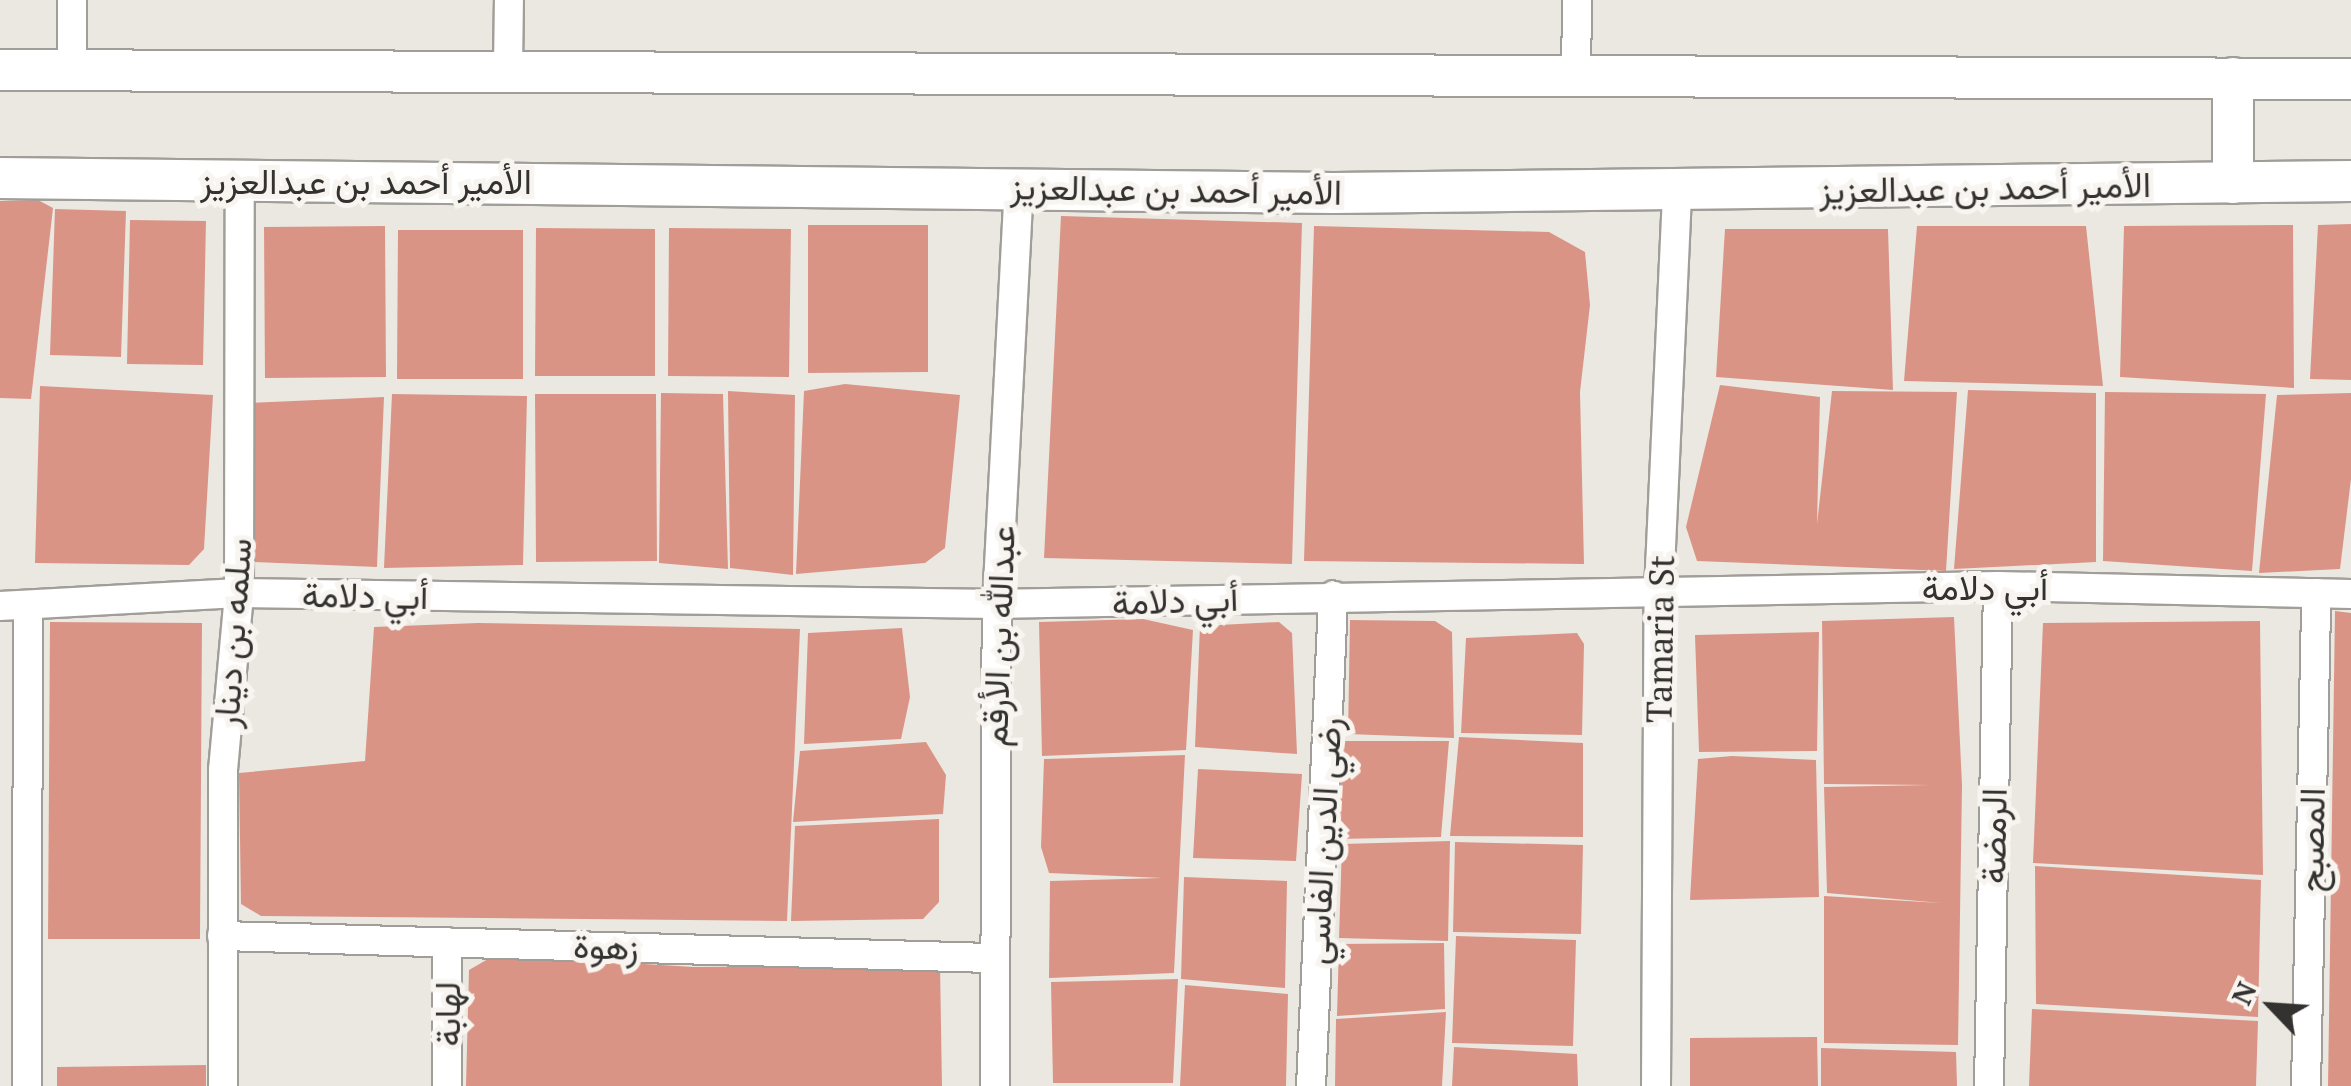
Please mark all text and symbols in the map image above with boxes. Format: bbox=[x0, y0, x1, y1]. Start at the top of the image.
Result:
street label: الأمير أحمد بن عبدالعزيز bbox=[200, 160, 532, 202]
street label: الأمير أحمد بن عبدالعزيز bbox=[1819, 163, 2151, 211]
street label: الأمير أحمد بن عبدالعزيز bbox=[1010, 165, 1342, 213]
street label: عبدالله بن الأرقم bbox=[973, 525, 1023, 747]
street label: سلمه بن دينار bbox=[204, 537, 260, 729]
street label: Tamaria St bbox=[1638, 555, 1682, 723]
street label: أبي دلامة bbox=[1922, 566, 2048, 608]
street label: أبي دلامة bbox=[301, 573, 429, 617]
street label: أبي دلامة bbox=[1111, 577, 1239, 623]
street label: رضي الدين الفاسي bbox=[1295, 716, 1349, 966]
street label: المصبح bbox=[2289, 787, 2333, 893]
street label: الرمضة bbox=[1971, 788, 2015, 884]
street label: زهوة bbox=[573, 924, 639, 968]
north arrow bbox=[2221, 956, 2321, 1056]
text: N bbox=[2222, 976, 2265, 1011]
street label: لهابة bbox=[426, 981, 468, 1047]

